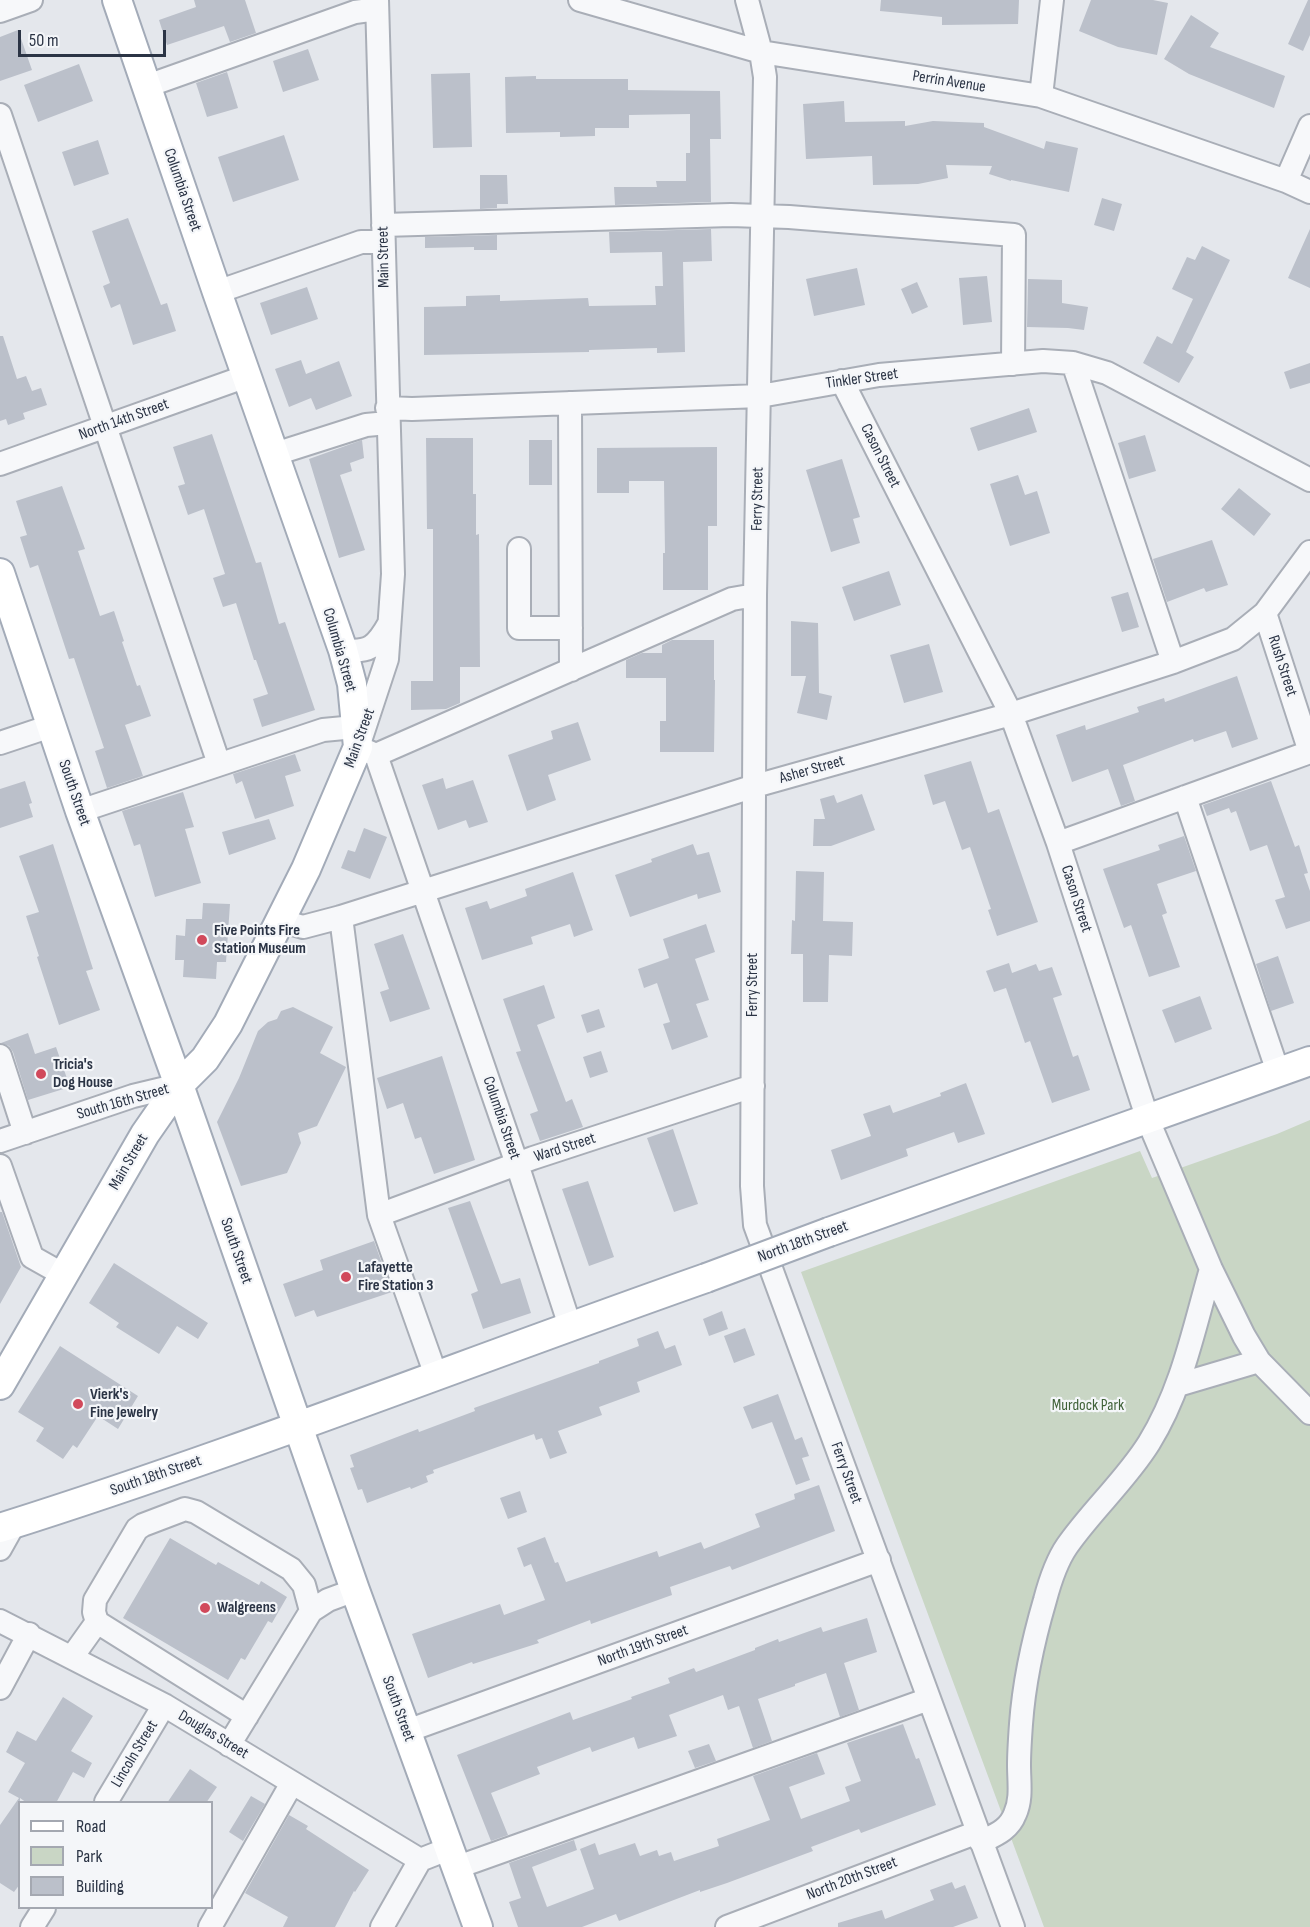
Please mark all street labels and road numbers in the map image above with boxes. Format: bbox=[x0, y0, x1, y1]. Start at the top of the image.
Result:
street label: Perrin Avenue bbox=[911, 67, 987, 97]
street label: Columbia Street bbox=[159, 146, 205, 234]
street label: Main Street bbox=[374, 226, 394, 288]
street label: Tinkler Street bbox=[825, 364, 899, 394]
street label: North 14th Street bbox=[76, 395, 172, 445]
street label: Cason Street bbox=[856, 421, 904, 491]
street label: Ferry Street bbox=[748, 467, 768, 531]
street label: Columbia Street bbox=[318, 606, 360, 694]
street label: Rush Street bbox=[1263, 633, 1301, 699]
street label: Main Street bbox=[340, 706, 380, 770]
street label: Asher Street bbox=[777, 752, 847, 788]
street label: South Street bbox=[54, 758, 94, 828]
street label: Cason Street bbox=[1056, 863, 1096, 935]
street label: Ferry Street bbox=[743, 953, 763, 1017]
street label: Columbia Street bbox=[478, 1074, 524, 1162]
street label: South 16th Street bbox=[75, 1080, 171, 1124]
street label: Ward Street bbox=[532, 1129, 598, 1167]
street label: Main Street bbox=[105, 1130, 153, 1194]
street label: South Street bbox=[216, 1216, 256, 1286]
street label: North 18th Street bbox=[755, 1217, 851, 1267]
street label: Ferry Street bbox=[826, 1440, 866, 1506]
street label: South 18th Street bbox=[108, 1451, 204, 1501]
street label: North 19th Street bbox=[595, 1621, 691, 1671]
street label: South Street bbox=[377, 1674, 419, 1744]
street label: Douglas Street bbox=[174, 1706, 252, 1764]
street label: Lincoln Street bbox=[107, 1717, 163, 1791]
street label: North 20th Street bbox=[804, 1853, 900, 1905]

